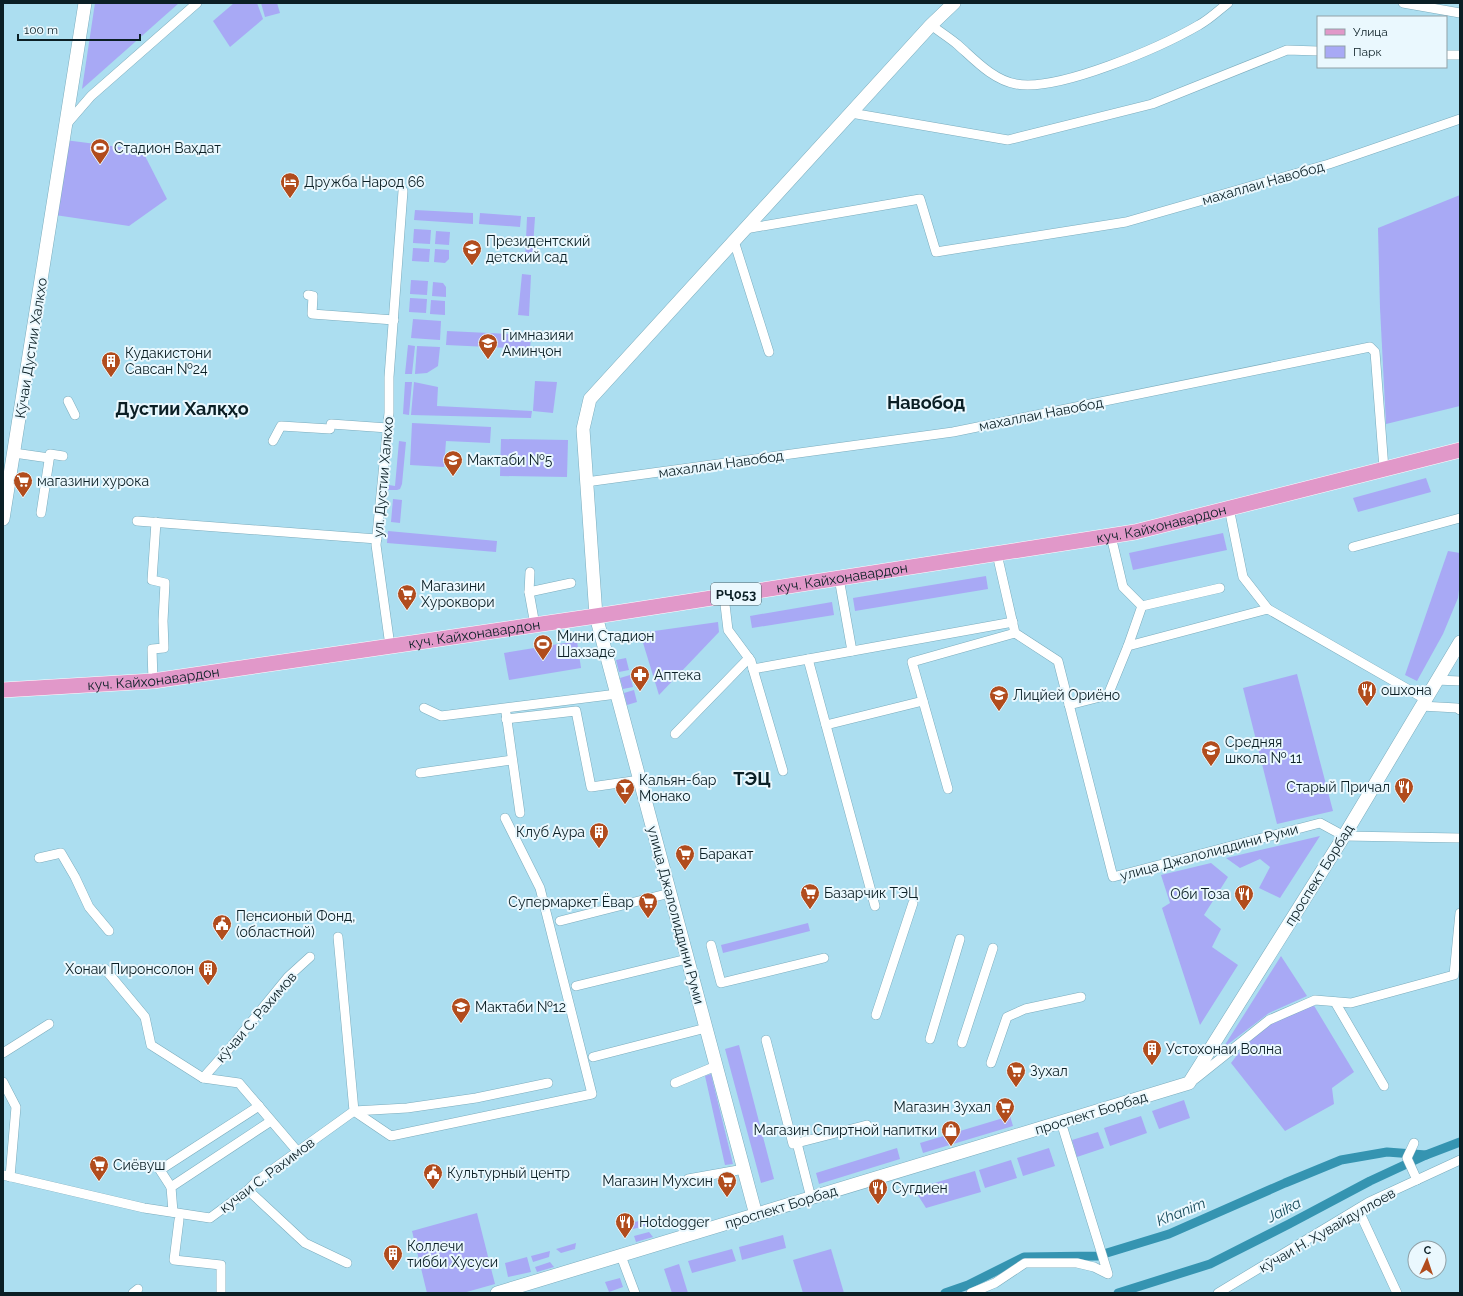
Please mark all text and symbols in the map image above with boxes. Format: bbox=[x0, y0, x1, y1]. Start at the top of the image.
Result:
scale bar bbox=[18, 16, 140, 42]
legend bbox=[1317, 16, 1447, 68]
text: 100 m bbox=[24, 23, 58, 37]
text: Улица bbox=[1353, 25, 1388, 39]
text: Парк bbox=[1353, 45, 1382, 59]
sports icon: Стадион Ваҳдат bbox=[89, 137, 111, 165]
place label: Стадион Ваҳдат bbox=[114, 140, 221, 156]
street label: махаллаи Навобод bbox=[1200, 158, 1326, 208]
hotel icon: Дружба Народ 66 bbox=[279, 171, 301, 199]
place label: Дружба Народ 66 bbox=[304, 174, 425, 190]
place label: Президентский детский сад bbox=[486, 233, 590, 265]
school or university icon: Президентский детский сад bbox=[461, 238, 483, 266]
street label: Кӯчаи Дустии Халкхо bbox=[12, 277, 50, 419]
place label: Гимназияи Аминҷон bbox=[502, 327, 573, 359]
school or university icon: Гимназияи Аминҷон bbox=[477, 332, 499, 360]
place label: Кудакистони Савсан №24 bbox=[125, 345, 211, 377]
building icon: Кудакистони Савсан №24 bbox=[100, 350, 122, 378]
district label: Навобод bbox=[887, 392, 965, 413]
street label: махаллаи Навобод bbox=[978, 394, 1104, 434]
district label: Дустии Халқҳо bbox=[115, 398, 249, 419]
street label: ул. Дустии Халкхо bbox=[370, 416, 396, 538]
street label: махаллаи Навобод bbox=[657, 447, 785, 481]
school or university icon: Мактаби №5 bbox=[442, 449, 464, 477]
place label: Мактаби №5 bbox=[467, 452, 553, 468]
supermarket icon: магазини хурока bbox=[12, 470, 34, 498]
place label: магазини хурока bbox=[37, 473, 149, 489]
street label: куч. Кайхонавардон bbox=[1095, 501, 1228, 546]
street label: куч. Кайхонавардон bbox=[775, 560, 909, 596]
place label: Магазини Хуроквори bbox=[421, 578, 494, 610]
supermarket icon: Магазини Хуроквори bbox=[396, 583, 418, 611]
road number: РҶ053 bbox=[711, 583, 761, 605]
street label: куч. Кайхонавардон bbox=[407, 616, 541, 651]
place label: Мини Стадион Шахзаде bbox=[557, 628, 654, 660]
sports icon: Мини Стадион Шахзаде bbox=[532, 633, 554, 661]
street label: куч. Кайхонавардон bbox=[87, 663, 221, 693]
pharmacy icon: Аптека bbox=[629, 664, 651, 692]
place label: Аптека bbox=[654, 667, 701, 683]
restaurant icon: ошхона bbox=[1356, 679, 1378, 707]
place label: ошхона bbox=[1381, 682, 1432, 698]
school or university icon: Лицйей Ориёно bbox=[988, 684, 1010, 712]
place label: Лицйей Ориёно bbox=[1013, 687, 1120, 703]
place label: Средняя школа № 11 bbox=[1225, 734, 1302, 766]
school or university icon: Средняя школа № 11 bbox=[1200, 739, 1222, 767]
district label: ТЭЦ bbox=[733, 768, 771, 789]
place label: Кальян-бар Монако bbox=[639, 772, 717, 804]
restaurant icon: Старый Причал bbox=[1393, 776, 1415, 804]
bar icon: Кальян-бар Монако bbox=[614, 777, 636, 805]
place label: Старый Причал bbox=[1286, 779, 1390, 795]
street label: улица Джалолиддини Руми bbox=[1118, 820, 1300, 884]
building icon: Клуб Аура bbox=[588, 821, 610, 849]
street label: проспект Борбад bbox=[1281, 821, 1357, 929]
place label: Клуб Аура bbox=[516, 824, 585, 840]
street label: улица Джалолиддини Руми bbox=[644, 824, 708, 1006]
supermarket icon: Баракат bbox=[674, 843, 696, 871]
place label: Баракат bbox=[699, 846, 754, 862]
supermarket icon: Базарчик ТЭЦ bbox=[799, 882, 821, 910]
restaurant icon: Оби Тоза bbox=[1233, 883, 1255, 911]
place label: Базарчик ТЭЦ bbox=[824, 885, 918, 901]
place label: Оби Тоза bbox=[1170, 886, 1230, 902]
supermarket icon: Супермаркет Ёвар bbox=[637, 891, 659, 919]
place label: Супермаркет Ёвар bbox=[508, 892, 634, 910]
place label: Пенсионый Фонд, (областной) bbox=[236, 908, 355, 940]
public building icon: Пенсионый Фонд, (областной) bbox=[211, 913, 233, 941]
building icon: Хонаи Пиронсолон bbox=[197, 958, 219, 986]
place label: Хонаи Пиронсолон bbox=[65, 961, 194, 977]
street label: кӯчаи С. Рахимов bbox=[212, 968, 300, 1066]
school or university icon: Мактаби №12 bbox=[450, 996, 472, 1024]
place label: Мактаби №12 bbox=[475, 999, 566, 1015]
building icon: Устохонаи Волна bbox=[1141, 1038, 1163, 1066]
place label: Устохонаи Волна bbox=[1166, 1041, 1282, 1057]
supermarket icon: Зухал bbox=[1005, 1060, 1027, 1088]
place label: Зухал bbox=[1030, 1063, 1068, 1079]
street label: проспект Борбад bbox=[1033, 1088, 1149, 1138]
supermarket icon: Магазин Зухал bbox=[994, 1096, 1016, 1124]
place label: Магазин Зухал bbox=[894, 1099, 991, 1115]
shop icon: Магазин Спиртной напитки bbox=[940, 1119, 962, 1147]
place label: Магазин Спиртной напитки bbox=[753, 1122, 937, 1138]
street label: кучаи С. Рахимов bbox=[216, 1134, 318, 1216]
supermarket icon: Сиёвуш bbox=[88, 1154, 110, 1182]
place label: Сиёвуш bbox=[113, 1157, 165, 1173]
public building icon: Культурный центр bbox=[422, 1162, 444, 1190]
place label: Культурный центр bbox=[447, 1165, 570, 1181]
supermarket icon: Магазин Мухсин bbox=[716, 1170, 738, 1198]
place label: Магазин Мухсин bbox=[602, 1173, 713, 1189]
restaurant icon: Сугдиен bbox=[867, 1177, 889, 1205]
place label: Сугдиен bbox=[892, 1180, 948, 1196]
street label: проспект Борбад bbox=[723, 1182, 839, 1232]
street label: кӯчаи Н. Ҳувайдуллоев bbox=[1256, 1184, 1398, 1276]
water label: Khanim bbox=[1154, 1194, 1208, 1230]
water label: Jaika bbox=[1263, 1194, 1304, 1227]
restaurant icon: Hotdogger bbox=[614, 1211, 636, 1239]
place label: Hotdogger bbox=[639, 1214, 710, 1230]
place label: Коллечи тибби Хусуси bbox=[407, 1238, 498, 1270]
north arrow bbox=[1407, 1240, 1447, 1280]
building icon: Коллечи тибби Хусуси bbox=[382, 1243, 404, 1271]
text: С bbox=[1423, 1244, 1432, 1257]

